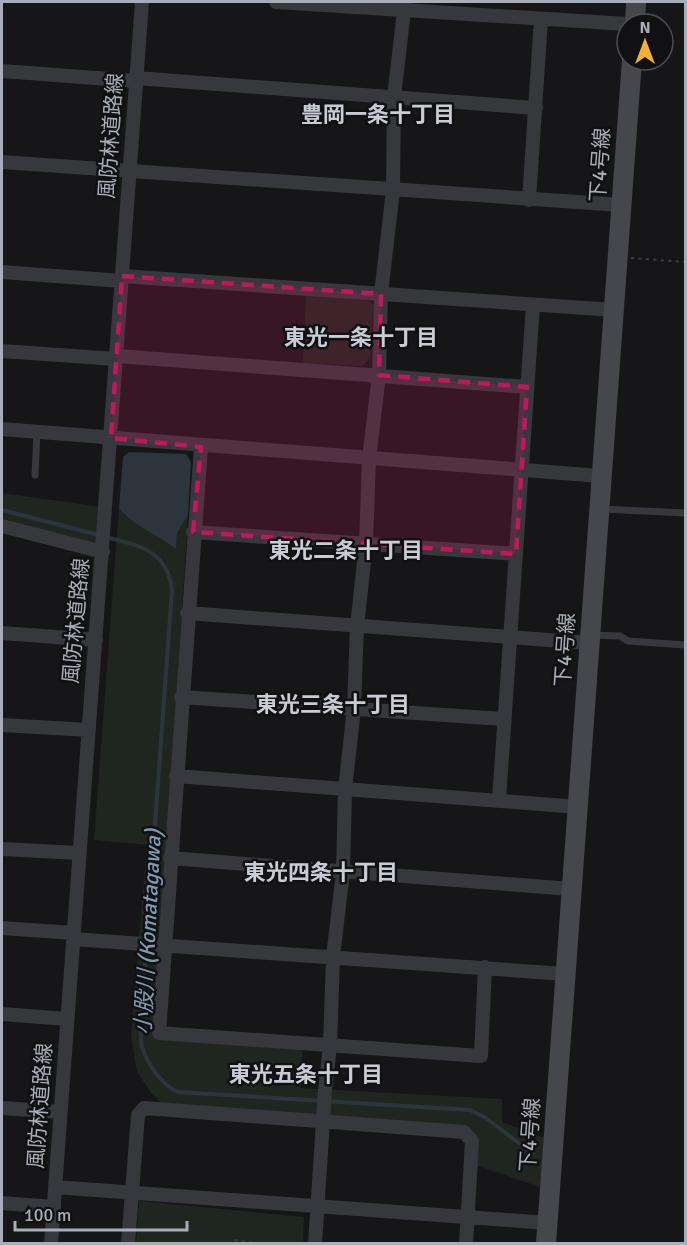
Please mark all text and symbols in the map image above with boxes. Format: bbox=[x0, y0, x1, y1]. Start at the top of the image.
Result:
north arrow bbox=[615, 12, 675, 72]
text: N bbox=[639, 18, 651, 38]
street label: 風防林道路線 bbox=[94, 72, 128, 200]
district label: 豊岡一条十丁目 bbox=[301, 101, 455, 128]
street label: 下4号線 bbox=[584, 127, 616, 203]
district label: 東光一条十丁目 bbox=[284, 324, 438, 351]
district label: 東光二条十丁目 bbox=[269, 537, 423, 564]
street label: 風防林道路線 bbox=[58, 557, 94, 685]
street label: 下4号線 bbox=[549, 612, 581, 688]
district label: 東光三条十丁目 bbox=[256, 691, 410, 718]
water label: 小股川 (Komatagawa) bbox=[129, 828, 167, 1036]
district label: 東光四条十丁目 bbox=[244, 859, 398, 886]
street label: 風防林道路線 bbox=[23, 1042, 57, 1170]
district label: 東光五条十丁目 bbox=[229, 1061, 383, 1088]
street label: 下4号線 bbox=[514, 1097, 546, 1173]
scale bar bbox=[15, 1194, 188, 1232]
text: 100 m bbox=[24, 1204, 71, 1226]

